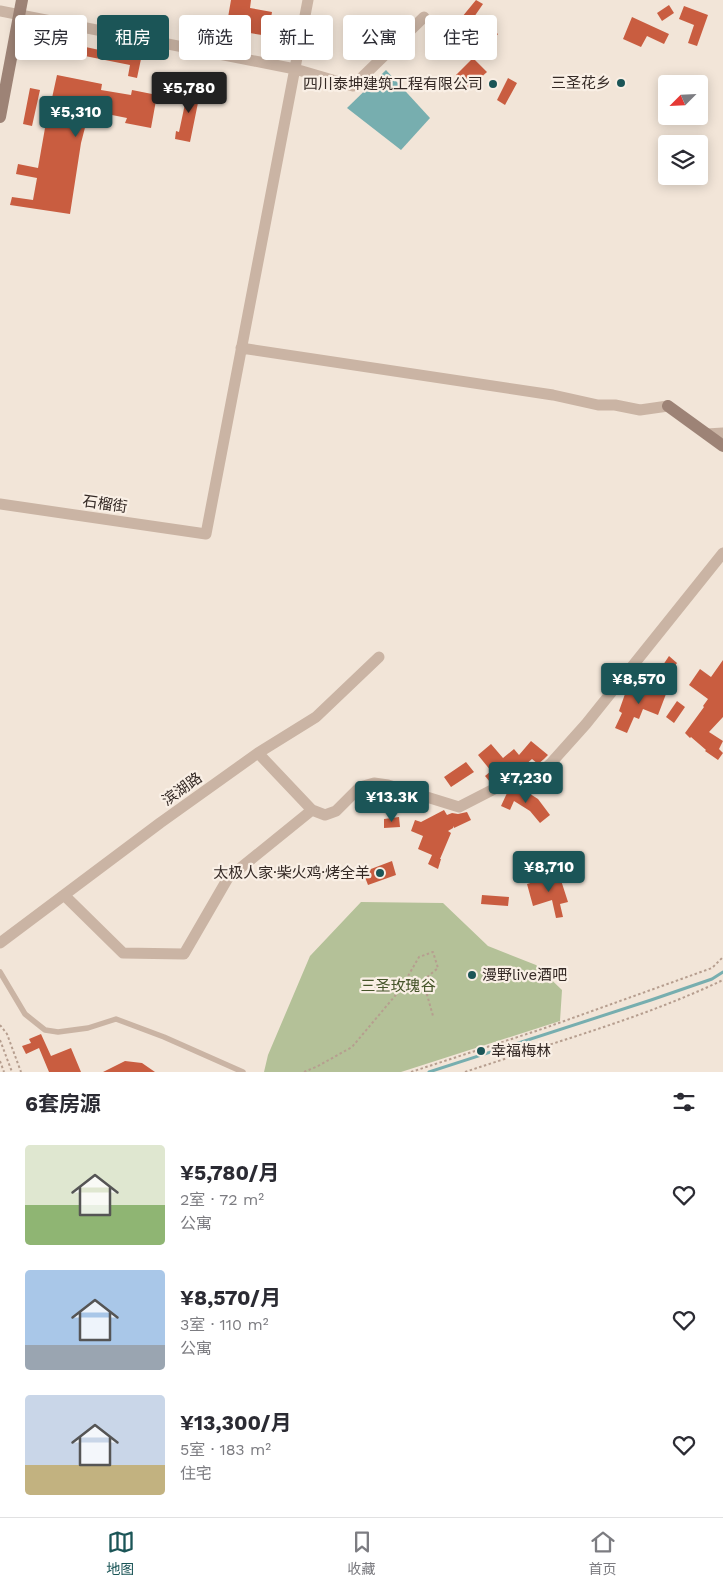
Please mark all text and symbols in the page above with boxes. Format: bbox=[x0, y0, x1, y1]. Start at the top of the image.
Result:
chip: 买房 bbox=[15, 15, 87, 60]
chip: 租房 bbox=[97, 15, 169, 60]
chip: 筛选 bbox=[179, 15, 251, 60]
chip: 新上 bbox=[261, 15, 333, 60]
chip: 公寓 bbox=[343, 15, 415, 60]
chip: 住宅 bbox=[425, 15, 497, 60]
pin: ¥5,780 bbox=[148, 72, 230, 114]
place label: 三圣花乡 bbox=[551, 74, 611, 92]
place label: 四川泰坤建筑工程有限公司 bbox=[303, 75, 483, 93]
north arrow bbox=[658, 75, 708, 125]
map controls bbox=[658, 75, 708, 185]
marker: 三圣花乡 bbox=[615, 77, 627, 89]
text: ¥5,780 bbox=[163, 78, 215, 97]
marker: 四川泰坤建筑工程有限公司 bbox=[487, 78, 499, 90]
pin: ¥5,310 bbox=[35, 96, 117, 138]
text: ¥5,310 bbox=[50, 102, 102, 121]
button: layers bbox=[658, 135, 708, 185]
street label: 石榴街 bbox=[81, 492, 129, 516]
pin: ¥8,570 bbox=[598, 662, 680, 705]
text: ¥8,570 bbox=[612, 669, 666, 688]
pin: ¥7,230 bbox=[485, 762, 567, 804]
street label: 滨湖路 bbox=[159, 768, 205, 810]
text: ¥7,230 bbox=[500, 768, 552, 787]
pin: ¥13.3K bbox=[351, 780, 433, 823]
text: ¥13.3K bbox=[366, 787, 418, 806]
pin: ¥8,710 bbox=[508, 850, 590, 893]
text: ¥8,710 bbox=[524, 857, 574, 876]
place label: 太极人家·柴火鸡·烤全羊 bbox=[213, 864, 370, 882]
marker: 太极人家·柴火鸡·烤全羊 bbox=[374, 867, 386, 879]
place label: 漫野live酒吧 bbox=[482, 966, 567, 984]
marker: 漫野live酒吧 bbox=[466, 969, 478, 981]
park label: 三圣玫瑰谷 bbox=[360, 977, 436, 995]
place label: 幸福梅林 bbox=[491, 1042, 551, 1060]
marker: 幸福梅林 bbox=[475, 1045, 487, 1057]
icon: filters bbox=[670, 1088, 698, 1116]
text: 6套房源 bbox=[25, 1091, 101, 1116]
text: ¥5,780/月 bbox=[180, 1160, 279, 1185]
icon: home bbox=[65, 1165, 125, 1225]
icon: heart bbox=[670, 1181, 698, 1209]
text: 2室 · 72 m² bbox=[180, 1190, 264, 1209]
text: 公寓 bbox=[180, 1214, 212, 1233]
text: ¥8,570/月 bbox=[180, 1285, 281, 1310]
icon: home bbox=[65, 1290, 125, 1350]
icon: heart bbox=[670, 1306, 698, 1334]
text: 3室 · 110 m² bbox=[180, 1315, 269, 1334]
text: 公寓 bbox=[180, 1339, 212, 1358]
text: ¥13,300/月 bbox=[180, 1410, 291, 1435]
icon: home bbox=[65, 1415, 125, 1475]
icon: heart bbox=[670, 1431, 698, 1459]
text: 5室 · 183 m² bbox=[180, 1440, 271, 1459]
text: 住宅 bbox=[180, 1464, 212, 1483]
tab: 地图 bbox=[107, 1528, 135, 1578]
tab: 收藏 bbox=[348, 1528, 376, 1578]
tab: 首页 bbox=[589, 1528, 617, 1578]

